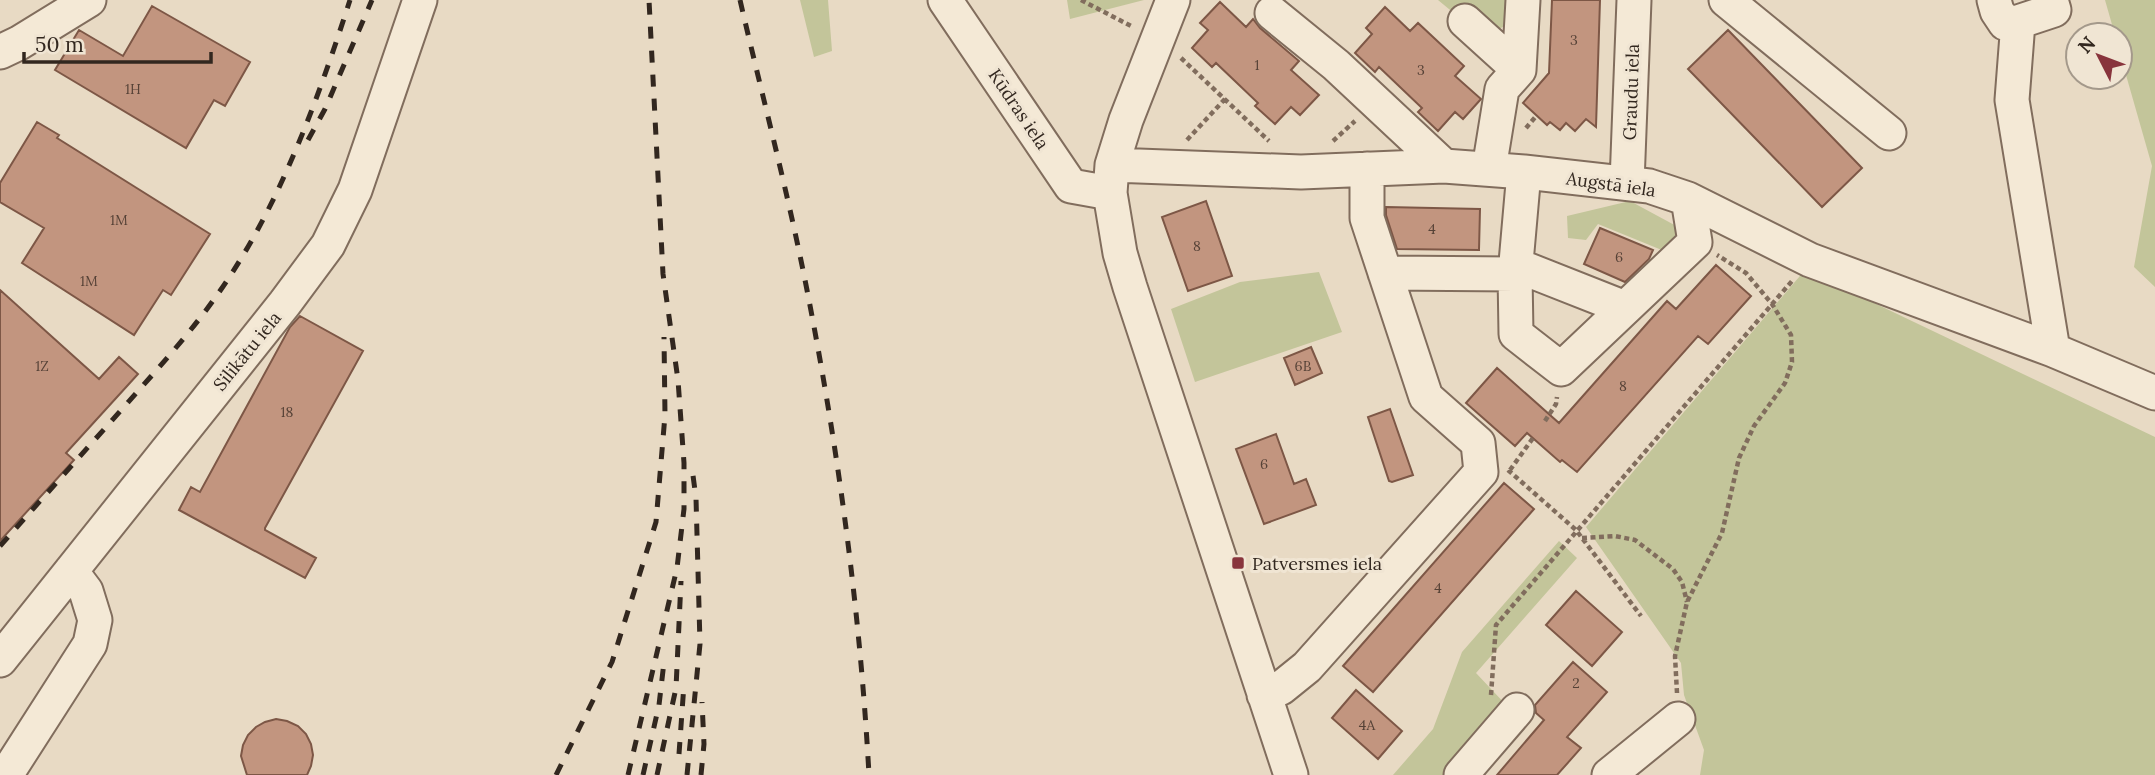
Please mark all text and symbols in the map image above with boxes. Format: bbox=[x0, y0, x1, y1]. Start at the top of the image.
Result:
scale bar bbox=[24, 21, 212, 65]
north arrow bbox=[2064, 21, 2134, 91]
text: 50 m bbox=[35, 31, 84, 58]
house number: 3 bbox=[1570, 31, 1578, 49]
text: N bbox=[2073, 31, 2100, 58]
street label: Graudu iela bbox=[1618, 43, 1644, 141]
house number: 1 bbox=[1254, 56, 1260, 74]
house number: 3 bbox=[1417, 61, 1425, 79]
street label: Kūdras iela bbox=[984, 64, 1054, 154]
house number: 1H bbox=[125, 80, 141, 98]
street label: Augstā iela bbox=[1564, 166, 1657, 202]
house number: 1M bbox=[110, 211, 128, 229]
house number: 4 bbox=[1428, 220, 1436, 238]
house number: 8 bbox=[1193, 237, 1201, 255]
house number: 6 bbox=[1615, 248, 1623, 266]
house number: 1M bbox=[80, 272, 98, 290]
street label: Silikātu iela bbox=[208, 307, 286, 395]
house number: 1Z bbox=[35, 357, 49, 375]
house number: 6B bbox=[1295, 357, 1312, 375]
house number: 8 bbox=[1619, 377, 1627, 395]
house number: 18 bbox=[281, 403, 294, 421]
house number: 6 bbox=[1260, 455, 1268, 473]
place label: Patversmes iela bbox=[1252, 552, 1382, 575]
marker: Patversmes iela bbox=[1230, 555, 1246, 571]
house number: 4 bbox=[1434, 579, 1442, 597]
house number: 2 bbox=[1572, 674, 1580, 692]
house number: 4A bbox=[1359, 716, 1375, 734]

